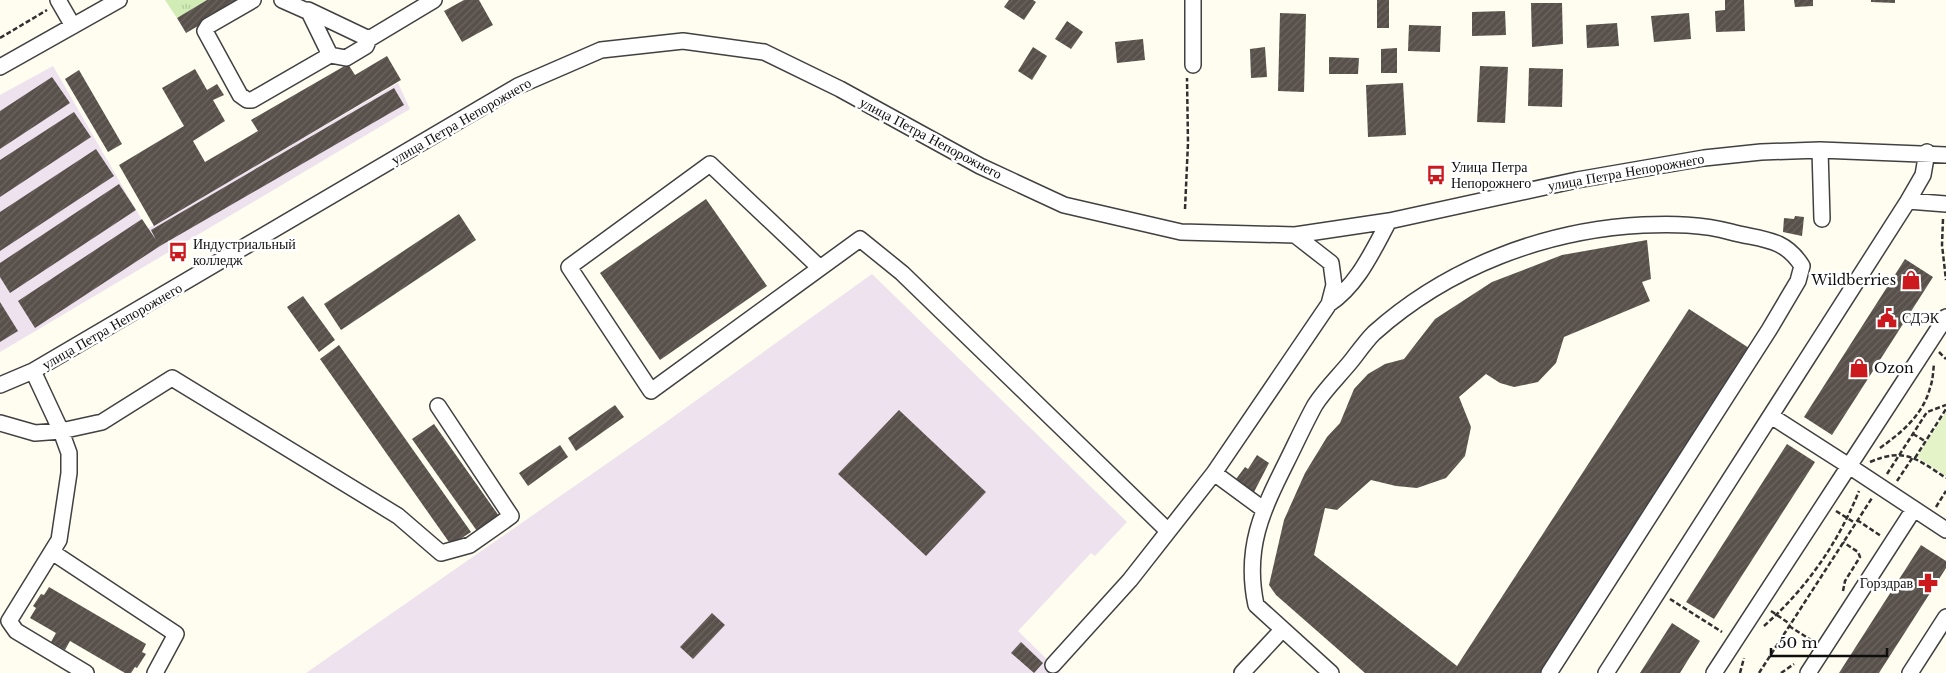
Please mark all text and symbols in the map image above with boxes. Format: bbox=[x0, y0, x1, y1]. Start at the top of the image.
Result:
street label: улица Петра Непорожнего bbox=[388, 74, 534, 168]
street label: улица Петра Непорожнего bbox=[857, 93, 1005, 183]
street label: улица Петра Непорожнего bbox=[1546, 149, 1706, 195]
place label: Улица Петра Непорожнего bbox=[1451, 158, 1531, 192]
bus stop icon: Улица Петра Непорожнего bbox=[1425, 164, 1447, 186]
place label: Индустриальный колледж bbox=[193, 235, 296, 269]
bus stop icon: Индустриальный колледж bbox=[167, 241, 189, 263]
shop icon: Wildberries bbox=[1900, 269, 1922, 291]
place label: Wildberries bbox=[1810, 271, 1896, 289]
street label: улица Петра Непорожнего bbox=[39, 279, 185, 373]
public building icon: СДЭК bbox=[1876, 307, 1898, 329]
place label: СДЭК bbox=[1902, 309, 1940, 327]
shop icon: Ozon bbox=[1848, 357, 1870, 379]
place label: Ozon bbox=[1874, 359, 1914, 377]
pharmacy icon: Горздрав bbox=[1917, 572, 1939, 594]
place label: Горздрав bbox=[1860, 574, 1913, 592]
scale bar bbox=[1771, 626, 1887, 658]
text: 50 m bbox=[1778, 633, 1818, 652]

